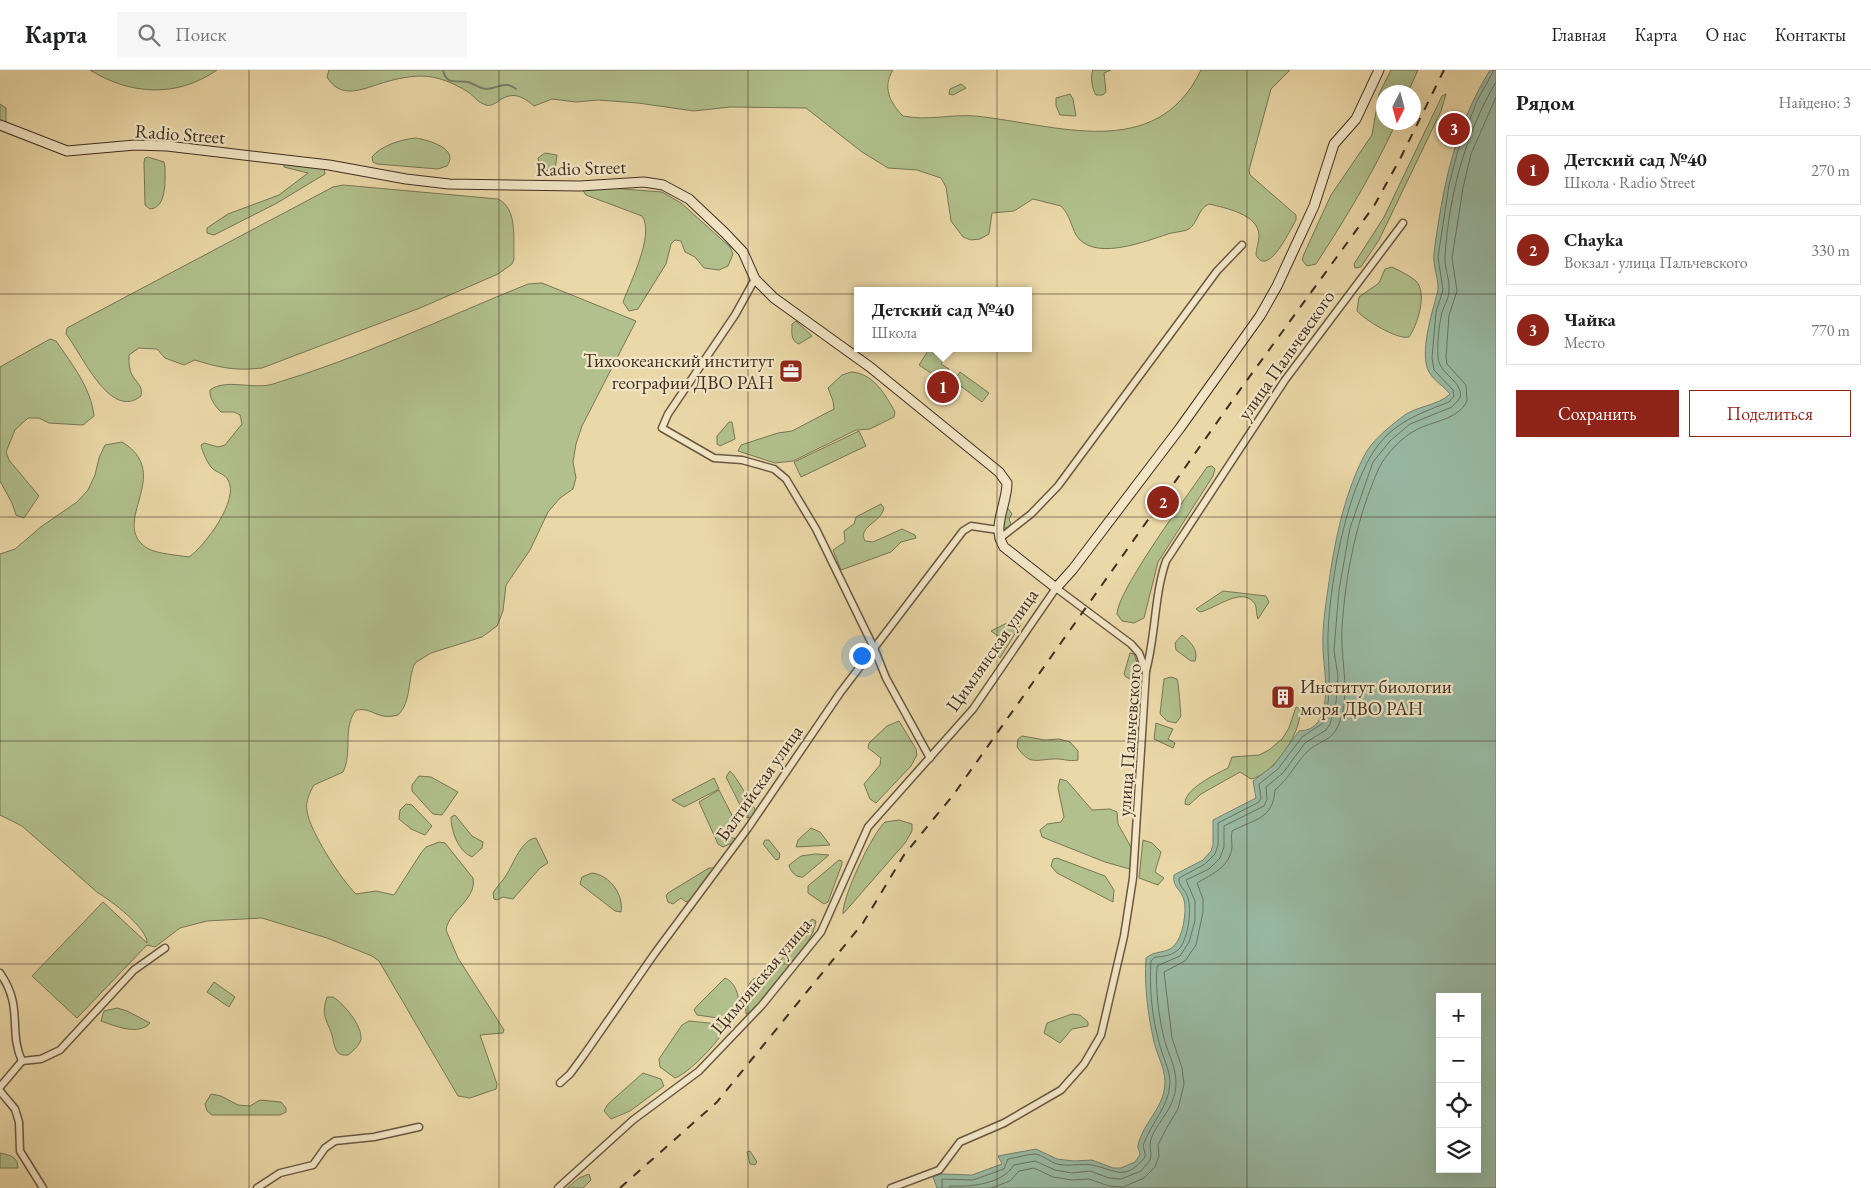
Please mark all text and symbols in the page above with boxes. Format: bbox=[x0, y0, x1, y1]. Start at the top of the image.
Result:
search box bbox=[117, 12, 467, 57]
text: Карта bbox=[25, 19, 87, 50]
icon: search bbox=[135, 21, 163, 49]
text: Поиск bbox=[175, 22, 227, 47]
text: Главная bbox=[1552, 23, 1606, 46]
text: Карта bbox=[1634, 23, 1677, 46]
text: О нас bbox=[1705, 23, 1747, 46]
text: Контакты bbox=[1775, 23, 1846, 46]
north arrow bbox=[1376, 85, 1421, 130]
text: Рядом bbox=[1516, 89, 1575, 116]
text: Найдено: 3 bbox=[1779, 92, 1851, 113]
pin: 3 bbox=[1438, 110, 1470, 148]
street label: Radio Street bbox=[134, 118, 226, 150]
text: Детский сад №40 bbox=[1564, 147, 1707, 172]
street label: Radio Street bbox=[535, 154, 627, 182]
text: 1 bbox=[1529, 160, 1537, 181]
text: 270 m bbox=[1811, 160, 1850, 181]
text: Школа · Radio Street bbox=[1564, 172, 1695, 193]
text: Chayka bbox=[1564, 227, 1623, 252]
text: 2 bbox=[1529, 240, 1537, 261]
text: 330 m bbox=[1811, 240, 1850, 261]
text: Вокзал · улица Пальчевского bbox=[1564, 252, 1748, 273]
street label: улица Пальчевского bbox=[1232, 285, 1340, 425]
popup bbox=[854, 287, 1032, 352]
text: Детский сад №40 bbox=[872, 297, 1014, 322]
text: Чайка bbox=[1564, 307, 1616, 332]
text: 3 bbox=[1529, 320, 1537, 341]
text: 770 m bbox=[1811, 320, 1850, 341]
text: Школа bbox=[872, 322, 917, 343]
text: Место bbox=[1564, 332, 1605, 353]
place label: Тихоокеанский институт географии ДВО РАН bbox=[583, 348, 774, 395]
office icon: Тихоокеанский институт географии ДВО РАН bbox=[778, 358, 804, 384]
pin: 1 bbox=[927, 368, 959, 406]
button: Сохранить bbox=[1516, 390, 1679, 437]
button: Поделиться bbox=[1689, 390, 1851, 437]
pin: 2 bbox=[1147, 483, 1179, 521]
street label: Цимлянская улица bbox=[940, 583, 1044, 716]
your location bbox=[849, 643, 875, 669]
street label: улица Пальчевского bbox=[1111, 663, 1147, 817]
place label: Институт биологии моря ДВО РАН bbox=[1300, 674, 1452, 721]
building icon: Институт биологии моря ДВО РАН bbox=[1270, 684, 1296, 710]
street label: Балтийская улица bbox=[710, 720, 809, 846]
street label: Цимлянская улица bbox=[705, 912, 817, 1039]
map controls bbox=[1436, 993, 1481, 1173]
button: + bbox=[1436, 993, 1481, 1038]
button: − bbox=[1436, 1038, 1481, 1083]
button: locate bbox=[1436, 1083, 1481, 1128]
button: layers bbox=[1436, 1128, 1481, 1173]

